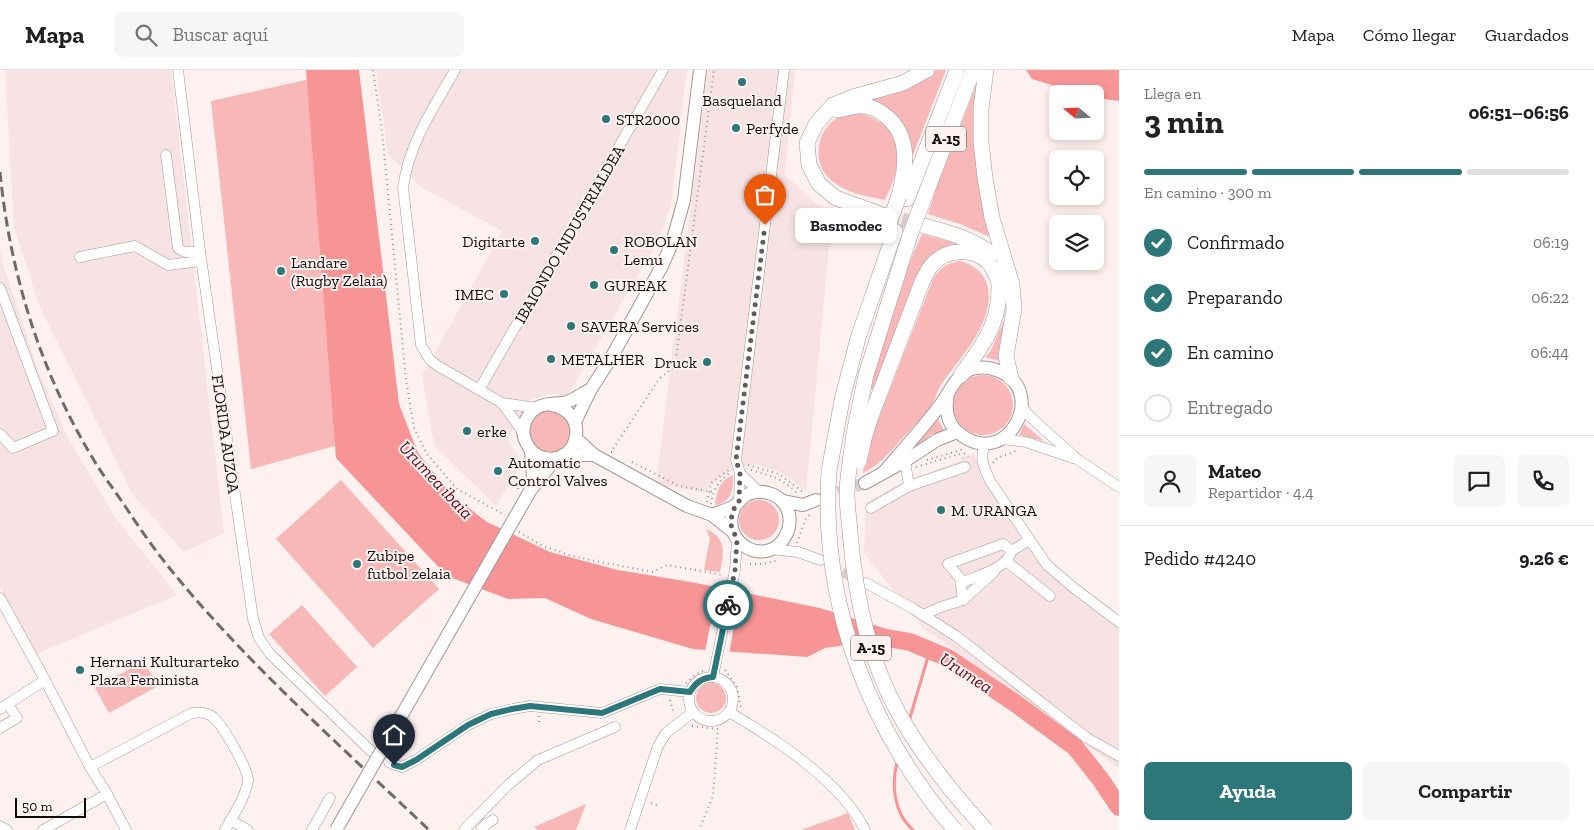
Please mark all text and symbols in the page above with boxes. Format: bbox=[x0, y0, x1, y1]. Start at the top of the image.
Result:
search box bbox=[114, 12, 464, 57]
text: Mapa bbox=[25, 20, 84, 49]
icon: search bbox=[132, 21, 160, 49]
text: Buscar aquí bbox=[172, 23, 268, 46]
text: Mapa bbox=[1292, 24, 1335, 46]
text: Cómo llegar bbox=[1363, 24, 1457, 46]
text: Guardados bbox=[1485, 24, 1569, 46]
marker: Basqueland bbox=[736, 76, 748, 88]
text: Llega en bbox=[1144, 84, 1201, 103]
north arrow bbox=[1049, 85, 1104, 140]
map controls bbox=[1049, 85, 1104, 270]
place label: Basqueland bbox=[702, 91, 782, 110]
text: 06:51–06:56 bbox=[1468, 101, 1569, 124]
text: 3 min bbox=[1144, 103, 1224, 141]
place label: STR2000 bbox=[616, 110, 680, 129]
marker: STR2000 bbox=[600, 113, 612, 125]
place label: Perfyde bbox=[746, 119, 798, 138]
marker: Perfyde bbox=[730, 122, 742, 134]
road number: A-15 bbox=[926, 126, 966, 152]
street label: IBAIONDO INDUSTRIALDEA bbox=[511, 141, 629, 327]
button: locate bbox=[1049, 150, 1104, 205]
pin bbox=[744, 174, 786, 225]
icon: bag bbox=[751, 181, 779, 209]
text: En camino · 300 m bbox=[1144, 183, 1271, 202]
callout: Basmodec bbox=[795, 208, 898, 242]
button: layers bbox=[1049, 215, 1104, 270]
text: Basmodec bbox=[810, 216, 882, 235]
icon: check bbox=[1144, 229, 1172, 257]
text: Confirmado bbox=[1187, 231, 1284, 254]
place label: Digitarte bbox=[462, 232, 525, 251]
place label: ROBOLAN Lemu bbox=[624, 232, 697, 269]
text: 06:19 bbox=[1533, 233, 1569, 252]
marker: Digitarte bbox=[529, 235, 541, 247]
marker: ROBOLAN Lemu bbox=[608, 244, 620, 256]
place label: Landare (Rugby Zelaia) bbox=[291, 253, 388, 290]
marker: Landare (Rugby Zelaia) bbox=[275, 265, 287, 277]
place label: GUREAK bbox=[604, 276, 667, 295]
marker: GUREAK bbox=[588, 279, 600, 291]
icon: check bbox=[1144, 284, 1172, 312]
place label: IMEC bbox=[455, 285, 494, 304]
text: Preparando bbox=[1187, 286, 1283, 309]
marker: IMEC bbox=[498, 288, 510, 300]
text: 06:22 bbox=[1531, 288, 1569, 307]
place label: SAVERA Services bbox=[581, 317, 699, 336]
marker: SAVERA Services bbox=[565, 320, 577, 332]
icon: check bbox=[1144, 339, 1172, 367]
text: En camino bbox=[1187, 341, 1274, 364]
text: 06:44 bbox=[1530, 343, 1569, 362]
place label: METALHER bbox=[561, 350, 644, 369]
marker: METALHER bbox=[545, 353, 557, 365]
place label: Druck bbox=[654, 353, 698, 372]
marker: Druck bbox=[701, 356, 713, 368]
street label: FLORIDA AUZOA bbox=[208, 373, 243, 495]
text: Entregado bbox=[1187, 396, 1273, 419]
place label: erke bbox=[477, 422, 507, 441]
marker: erke bbox=[461, 425, 473, 437]
water label: Urumea ibaia bbox=[394, 436, 478, 524]
place label: Automatic Control Valves bbox=[508, 453, 607, 490]
button: person bbox=[1144, 455, 1196, 507]
button: chat bbox=[1453, 455, 1505, 507]
button: phone bbox=[1517, 455, 1569, 507]
text: Mateo bbox=[1208, 460, 1261, 483]
marker: Automatic Control Valves bbox=[492, 465, 504, 477]
text: Repartidor · 4.4 bbox=[1208, 483, 1314, 502]
place label: M. URANGA bbox=[951, 501, 1037, 520]
marker: M. URANGA bbox=[935, 504, 947, 516]
place label: Zubipe futbol zelaia bbox=[367, 546, 451, 583]
text: Pedido #4240 bbox=[1144, 547, 1256, 570]
text: 9.26 € bbox=[1519, 547, 1569, 570]
marker: Zubipe futbol zelaia bbox=[351, 558, 363, 570]
courier bbox=[703, 580, 753, 630]
icon: bike bbox=[714, 591, 742, 619]
road number: A-15 bbox=[851, 636, 891, 660]
water label: Urumea bbox=[935, 648, 997, 698]
place label: Hernani Kulturarteko Plaza Feminista bbox=[90, 652, 239, 689]
marker: Hernani Kulturarteko Plaza Feminista bbox=[74, 664, 86, 676]
pin bbox=[373, 714, 415, 765]
icon: home bbox=[380, 721, 408, 749]
button: Ayuda bbox=[1144, 762, 1352, 820]
button: Compartir bbox=[1362, 762, 1569, 820]
scale bar bbox=[15, 795, 86, 818]
text: 50 m bbox=[22, 798, 53, 815]

